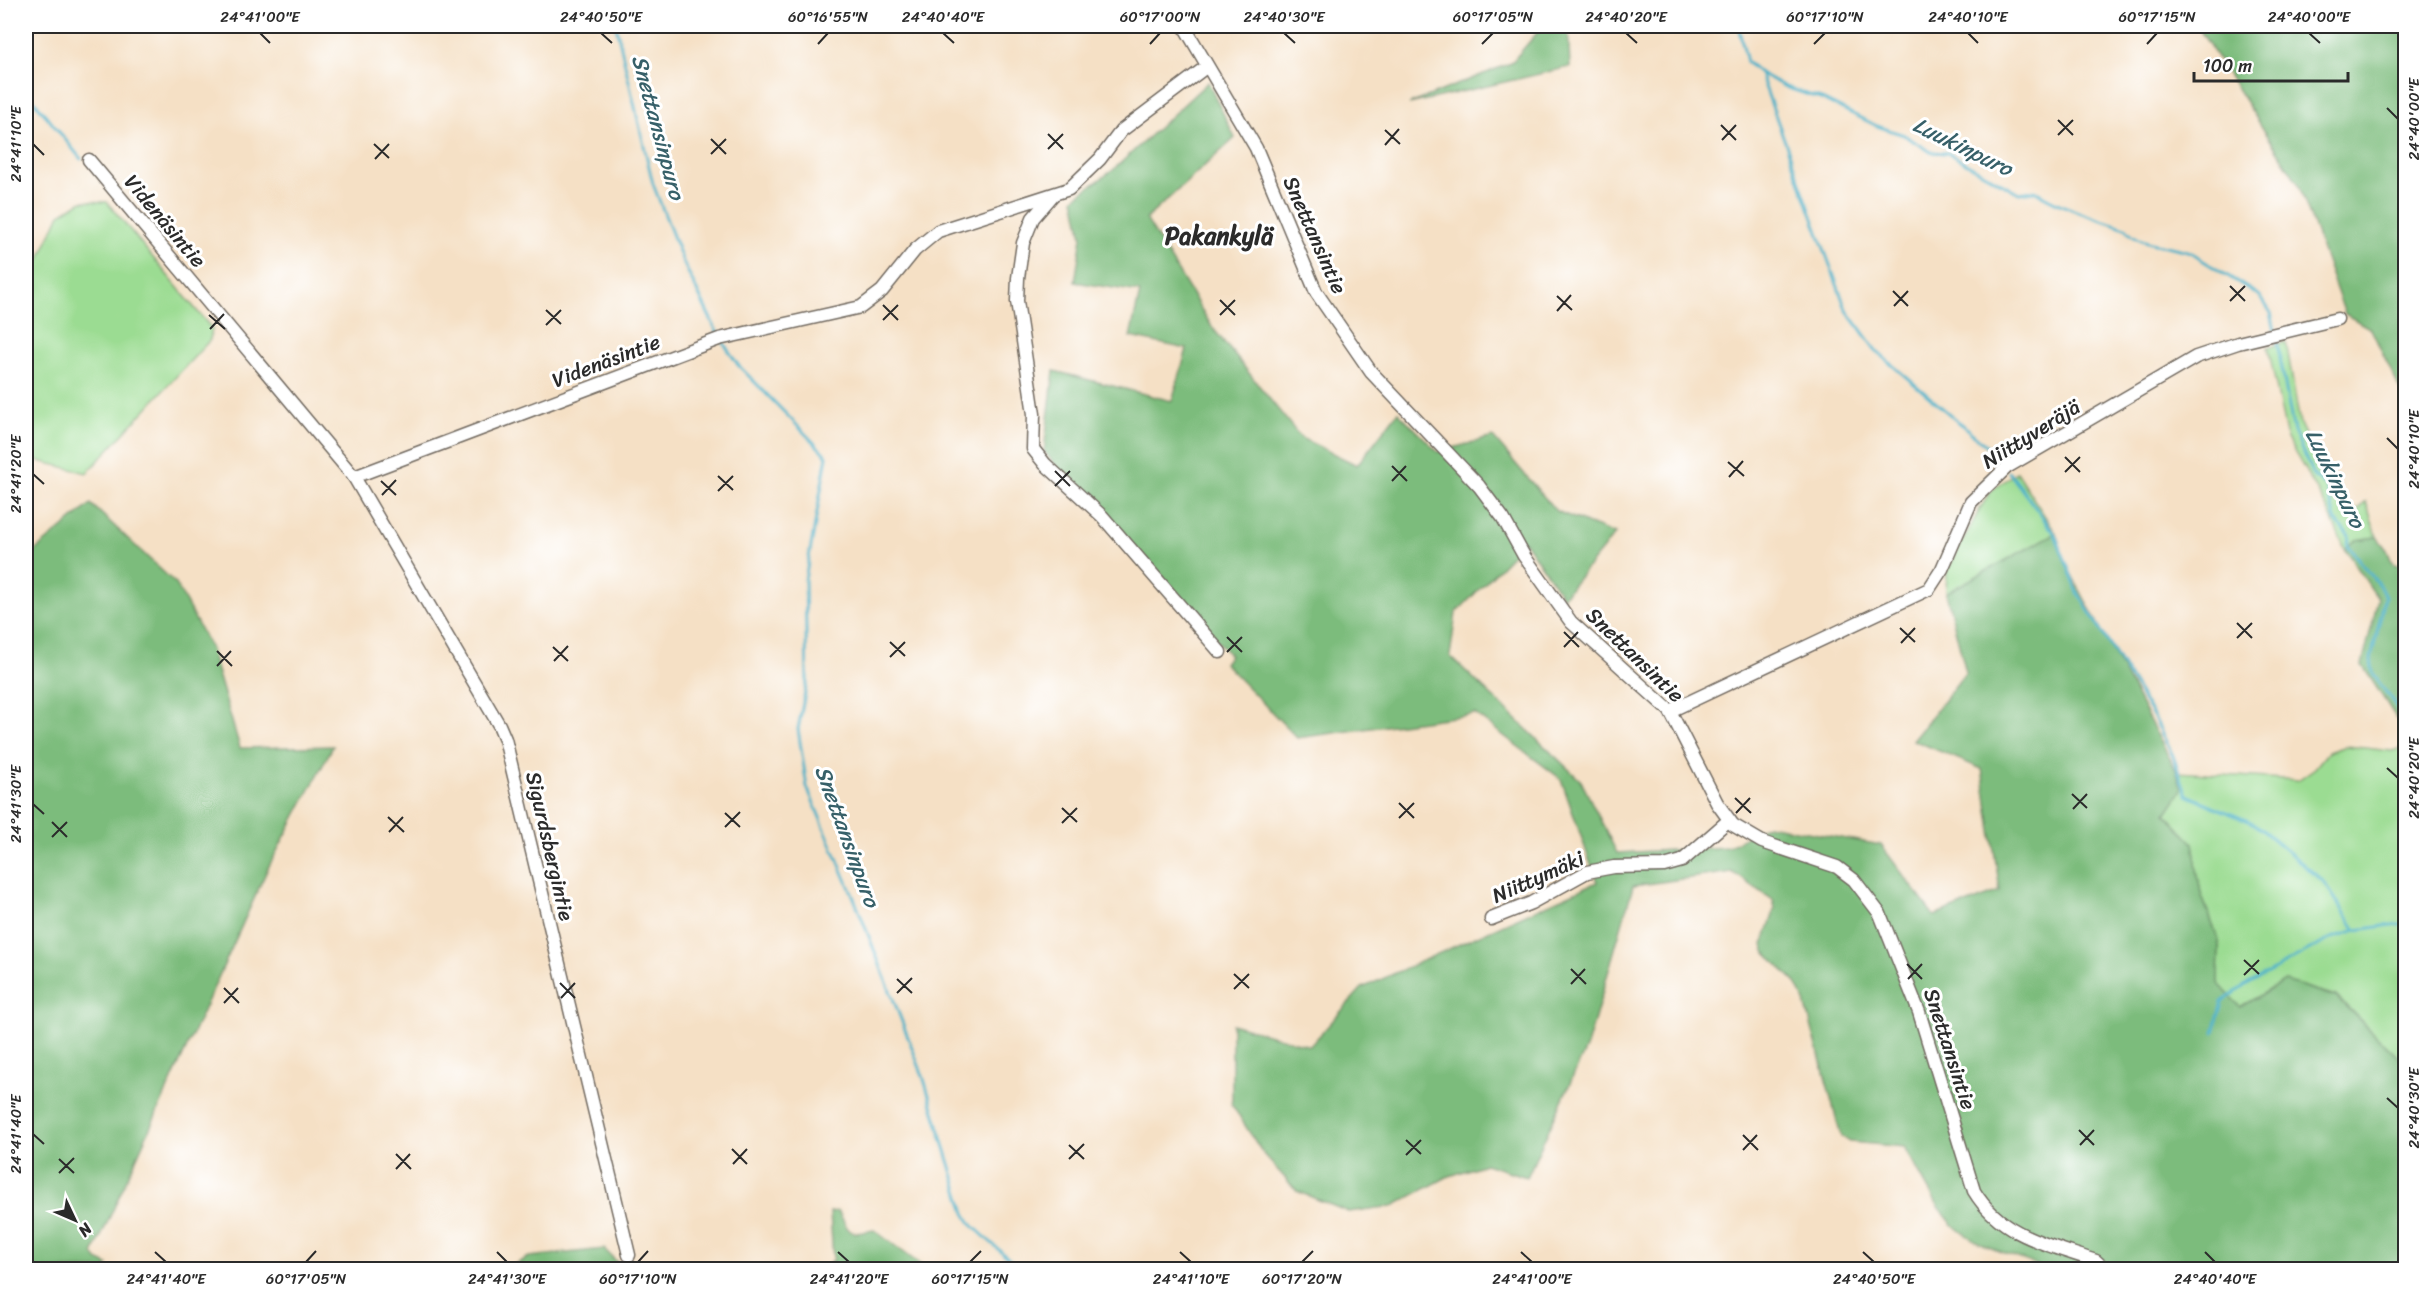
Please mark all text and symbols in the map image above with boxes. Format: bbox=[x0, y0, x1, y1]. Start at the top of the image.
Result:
text: 24°41'00"E bbox=[220, 4, 301, 30]
text: 24°40'50"E bbox=[560, 4, 644, 30]
text: 60°16'55"N bbox=[788, 4, 869, 30]
text: 24°40'40"E bbox=[902, 4, 986, 30]
text: 60°17'00"N bbox=[1120, 4, 1201, 30]
text: 24°40'30"E bbox=[1243, 4, 1326, 30]
text: 60°17'05"N bbox=[1453, 4, 1534, 30]
text: 24°40'20"E bbox=[1585, 4, 1668, 30]
text: 60°17'10"N bbox=[1786, 4, 1864, 30]
text: 24°40'10"E bbox=[1928, 4, 2009, 30]
text: 60°17'15"N bbox=[2118, 4, 2196, 30]
text: 24°40'00"E bbox=[2268, 4, 2352, 30]
scale bar bbox=[2194, 45, 2348, 83]
water label: Snettansinpuro bbox=[620, 50, 697, 206]
text: 100 m bbox=[2203, 50, 2252, 82]
text: 24°40'00"E bbox=[2401, 76, 2427, 160]
text: 24°41'10"E bbox=[3, 104, 29, 182]
water label: Luukinpuro bbox=[1906, 105, 2021, 188]
street label: Videnäsintie bbox=[114, 165, 216, 277]
street label: Snettansintie bbox=[1272, 170, 1358, 300]
district label: Pakankylä bbox=[1165, 215, 1275, 257]
street label: Videnäsintie bbox=[546, 323, 666, 399]
street label: Niittyveräjä bbox=[1974, 388, 2089, 479]
text: 24°40'10"E bbox=[2401, 408, 2427, 489]
water label: Luukinpuro bbox=[2295, 422, 2377, 536]
text: 24°41'20"E bbox=[3, 433, 29, 513]
street label: Snettansintie bbox=[1576, 598, 1694, 713]
text: 24°40'20"E bbox=[2401, 736, 2427, 819]
water label: Snettansinpuro bbox=[804, 760, 892, 914]
text: 24°41'30"E bbox=[3, 763, 29, 843]
street label: Sigurdsbergintie bbox=[514, 768, 586, 924]
street label: Niittymäki bbox=[1486, 839, 1592, 914]
street label: Snettansintie bbox=[1912, 983, 1988, 1115]
text: 24°40'30"E bbox=[2401, 1066, 2427, 1149]
text: 24°41'40"E bbox=[3, 1093, 29, 1174]
north arrow bbox=[45, 1190, 105, 1250]
text: N bbox=[71, 1215, 100, 1245]
text: 24°41'40"E bbox=[126, 1266, 207, 1292]
text: 60°17'05"N bbox=[266, 1266, 347, 1292]
text: 24°41'30"E bbox=[468, 1266, 548, 1292]
text: 60°17'10"N bbox=[599, 1266, 677, 1292]
text: 24°41'20"E bbox=[810, 1266, 890, 1292]
text: 60°17'15"N bbox=[931, 1266, 1009, 1292]
text: 24°41'10"E bbox=[1153, 1266, 1231, 1292]
text: 60°17'20"N bbox=[1262, 1266, 1342, 1292]
text: 24°41'00"E bbox=[1492, 1266, 1573, 1292]
text: 24°40'50"E bbox=[1833, 1266, 1917, 1292]
text: 24°40'40"E bbox=[2174, 1266, 2258, 1292]

